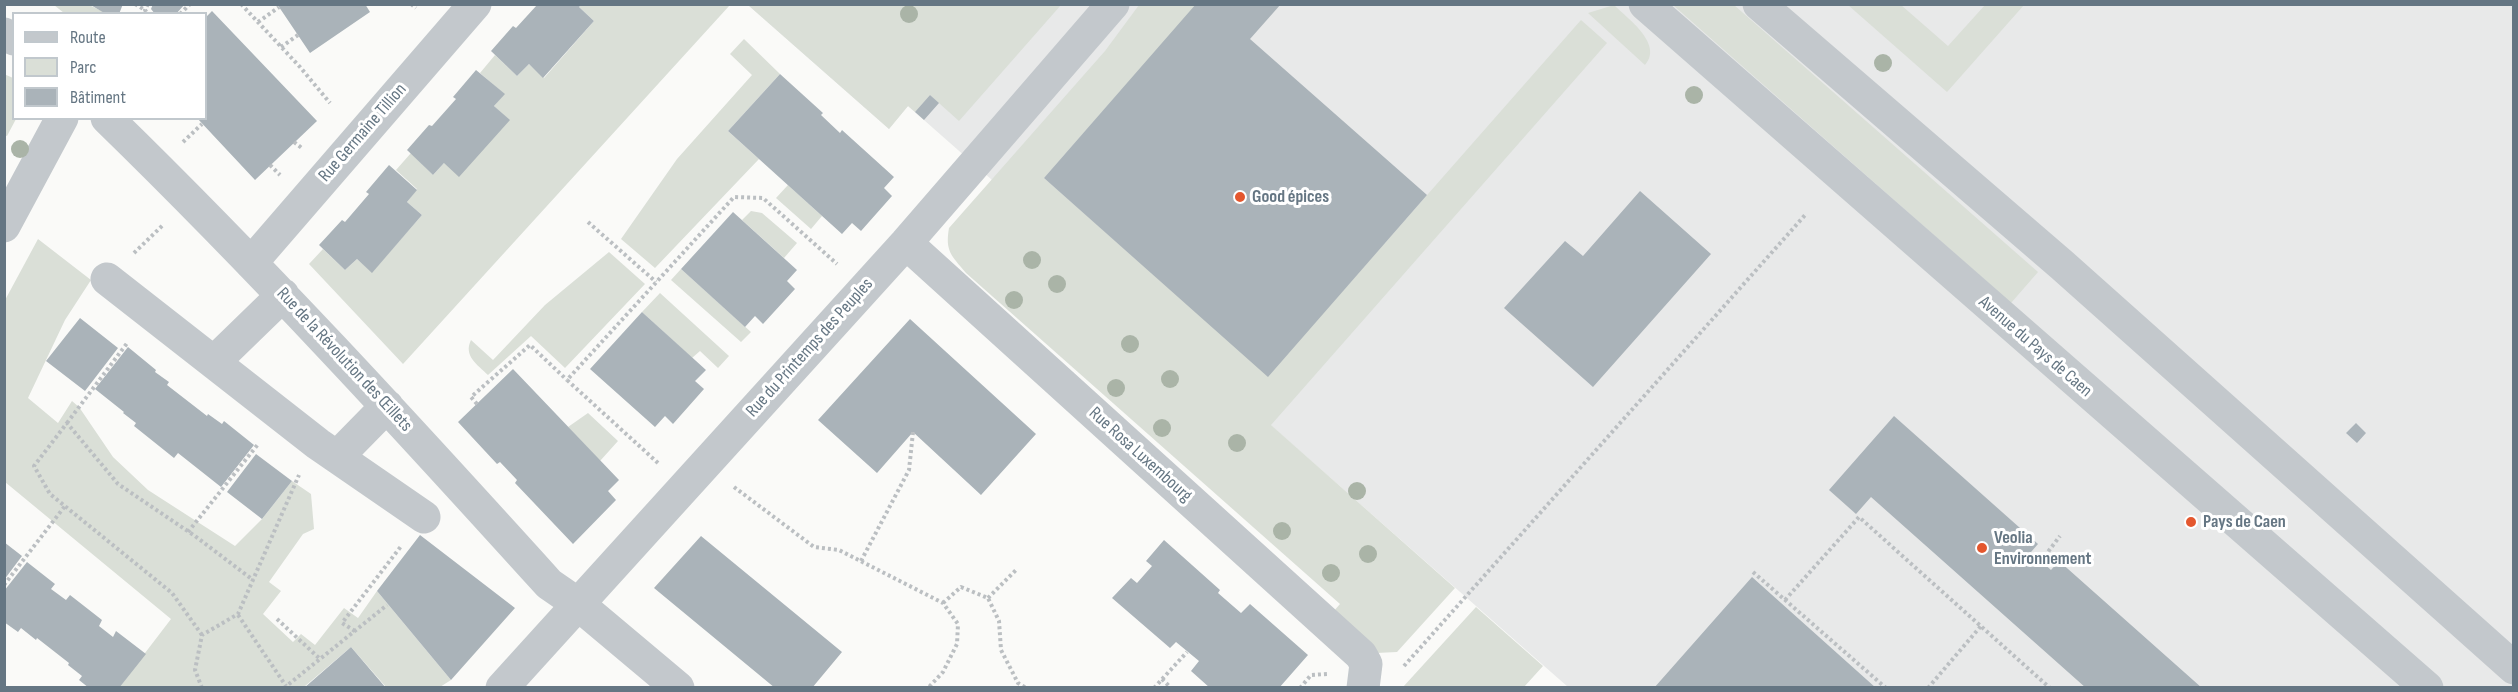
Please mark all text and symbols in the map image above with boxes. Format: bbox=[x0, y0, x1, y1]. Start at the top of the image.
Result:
legend bbox=[12, 12, 207, 120]
text: Route bbox=[70, 27, 106, 48]
text: Parc bbox=[70, 57, 96, 78]
street label: Rue Germaine Tillion bbox=[314, 79, 412, 187]
text: Bâtiment bbox=[70, 87, 126, 108]
place label: Good épices bbox=[1252, 186, 1329, 208]
marker: Good épices bbox=[1233, 190, 1247, 204]
street label: Rue du Printemps des Peuples bbox=[742, 274, 878, 422]
street label: Rue de la Révolution des Œillets bbox=[272, 283, 416, 437]
street label: Avenue du Pays de Caen bbox=[1974, 292, 2096, 402]
street label: Rue Rosa Luxembourg bbox=[1084, 403, 1196, 507]
place label: Pays de Caen bbox=[2203, 511, 2286, 533]
marker: Pays de Caen bbox=[2184, 515, 2198, 529]
place label: Veolia Environnement bbox=[1994, 527, 2091, 570]
marker: Veolia Environnement bbox=[1975, 541, 1989, 555]

